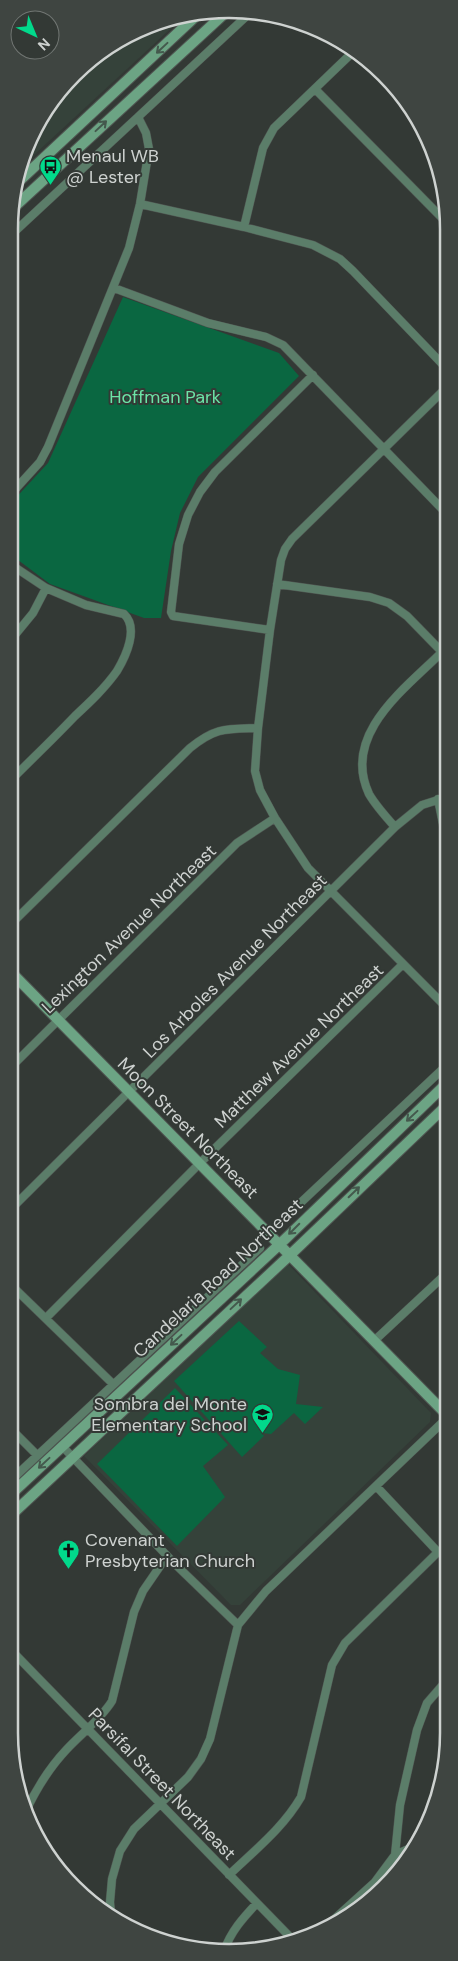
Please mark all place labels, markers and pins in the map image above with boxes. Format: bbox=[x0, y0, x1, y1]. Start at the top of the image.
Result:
place label: Menaul WB @ Lester bbox=[66, 144, 159, 189]
bus stop icon: Menaul WB @ Lester bbox=[38, 154, 62, 185]
place label: Sombra del Monte Elementary School bbox=[91, 1392, 247, 1437]
school or university icon: Sombra del Monte Elementary School bbox=[251, 1402, 275, 1433]
place label: Covenant Presbyterian Church bbox=[85, 1528, 255, 1573]
church icon: Covenant Presbyterian Church bbox=[57, 1538, 81, 1569]

